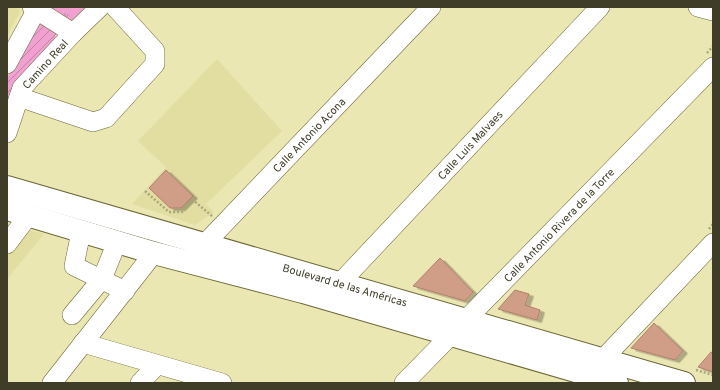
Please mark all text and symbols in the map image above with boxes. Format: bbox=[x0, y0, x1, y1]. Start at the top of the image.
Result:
street label: Camino Real bbox=[20, 37, 72, 92]
street label: Calle Antonio Acona bbox=[270, 95, 349, 176]
street label: Calle Luis Malvaes bbox=[435, 108, 506, 183]
street label: Calle Antonio Rivera de la Torre bbox=[501, 166, 618, 286]
street label: Boulevard de las Américas bbox=[281, 261, 409, 311]

